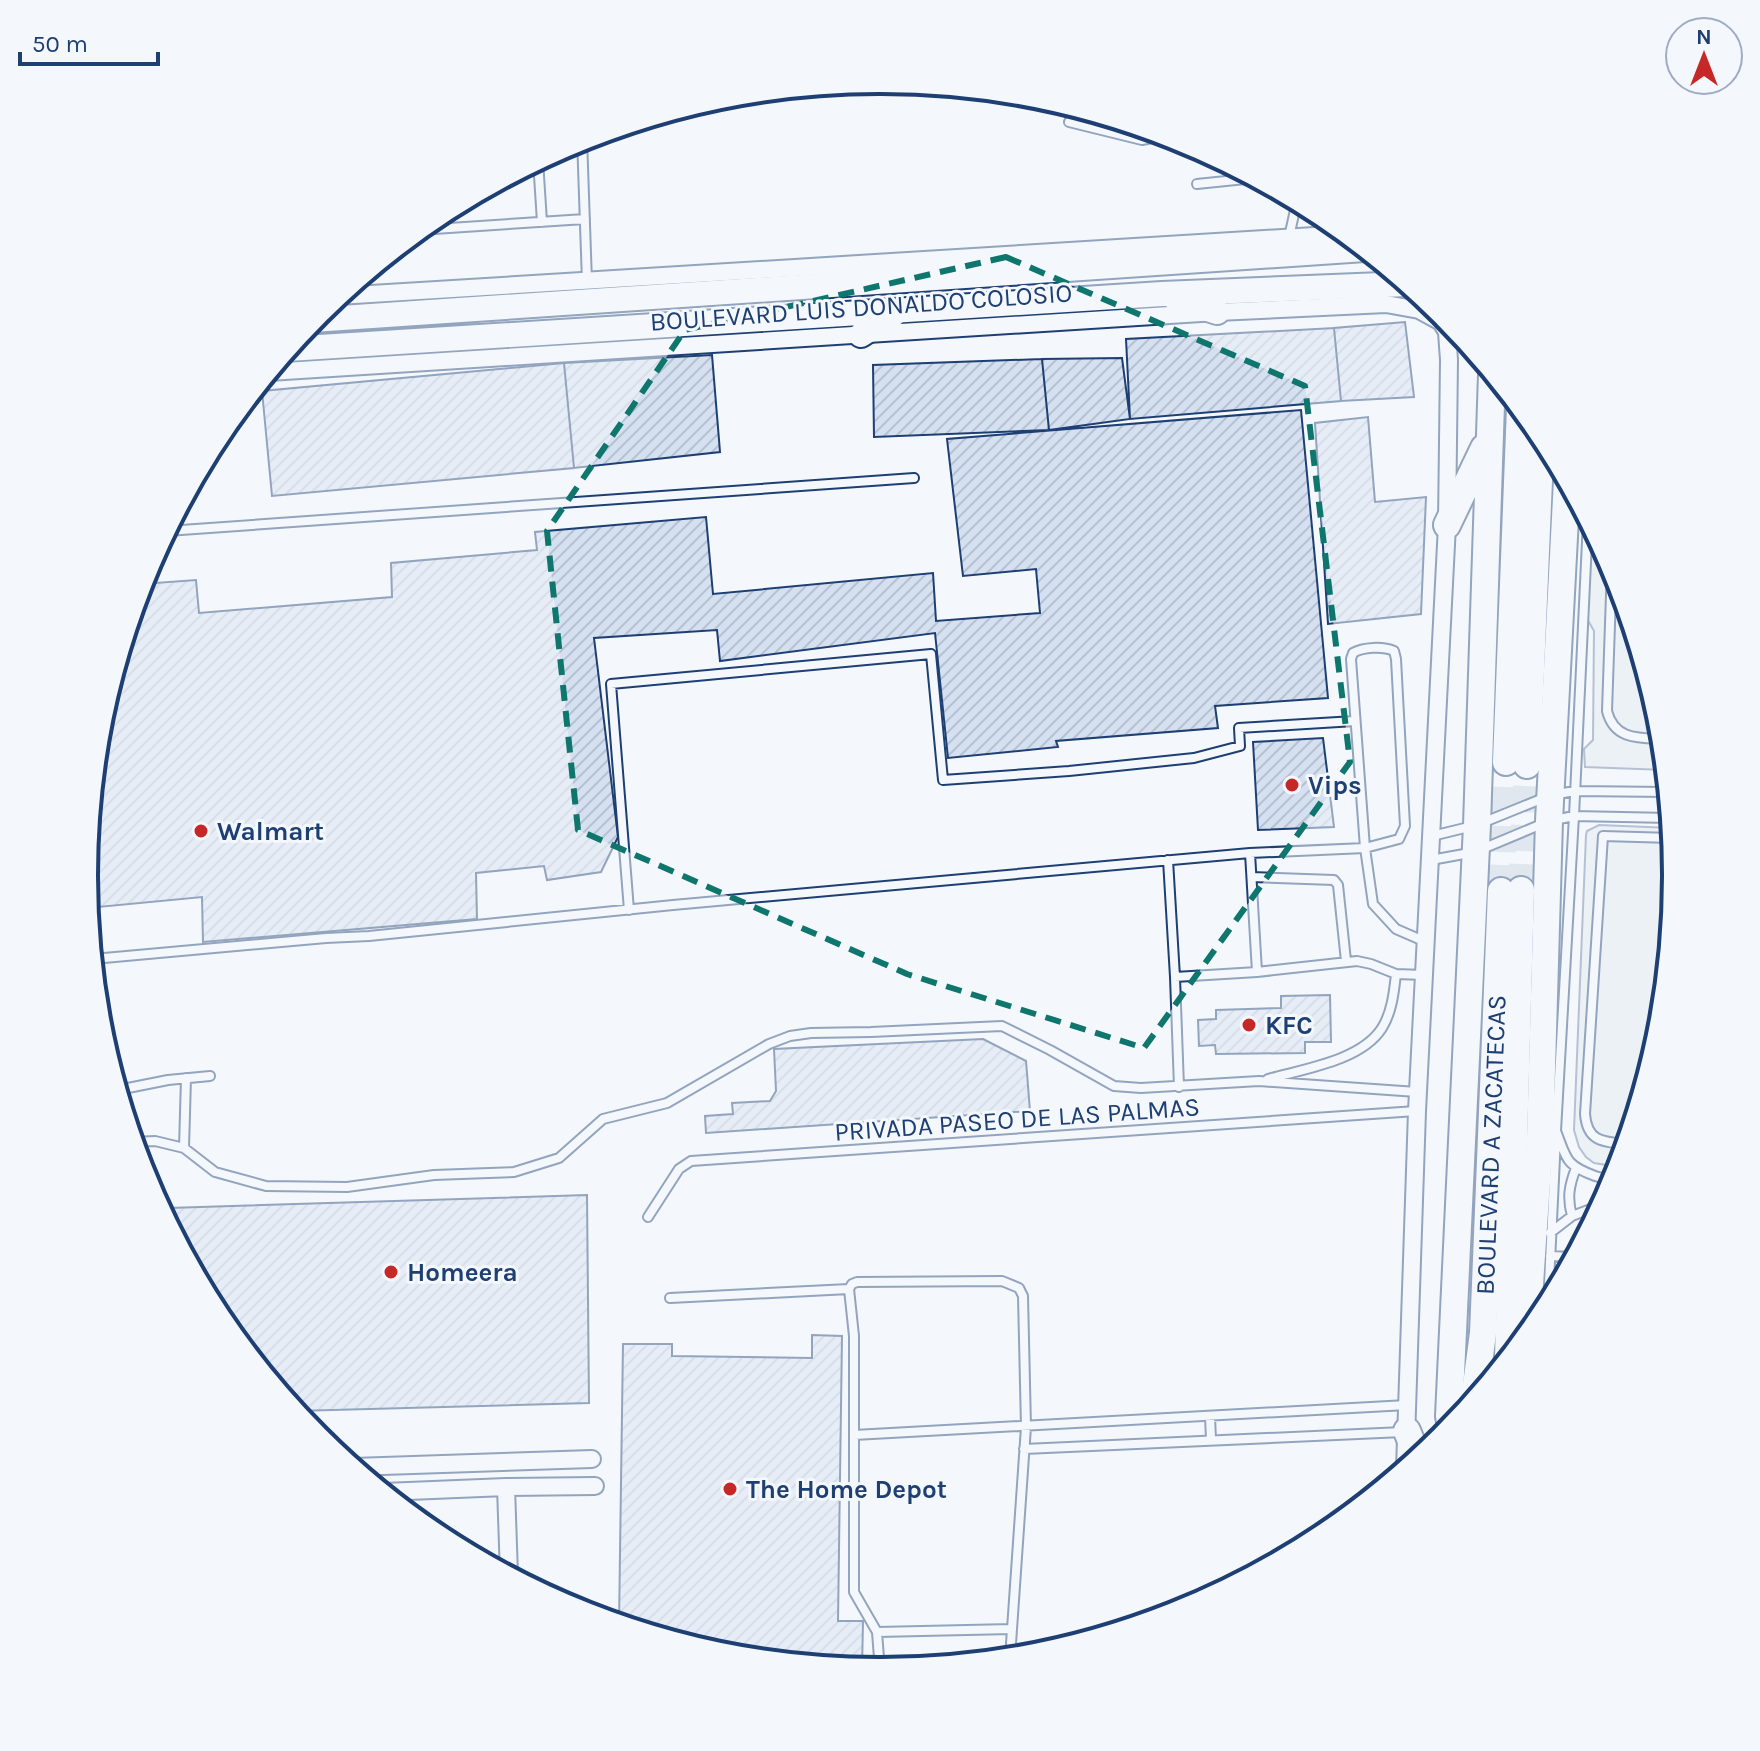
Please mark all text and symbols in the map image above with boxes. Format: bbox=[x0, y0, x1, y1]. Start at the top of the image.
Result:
scale bar bbox=[20, 16, 158, 66]
north arrow bbox=[1664, 16, 1744, 96]
text: N bbox=[1696, 24, 1712, 50]
text: 50 m bbox=[32, 30, 88, 58]
street label: BOULEVARD LUIS DONALDO COLOSIO bbox=[649, 277, 1073, 338]
place label: Vips bbox=[1308, 770, 1362, 801]
marker: Vips bbox=[1283, 776, 1301, 794]
place label: Walmart bbox=[217, 816, 324, 847]
marker: Walmart bbox=[192, 822, 210, 840]
street label: BOULEVARD A ZACATECAS bbox=[1470, 994, 1513, 1295]
place label: KFC bbox=[1265, 1010, 1313, 1041]
marker: KFC bbox=[1240, 1016, 1258, 1034]
street label: PRIVADA PASEO DE LAS PALMAS bbox=[833, 1091, 1201, 1148]
place label: Homeera bbox=[407, 1257, 518, 1288]
marker: Homeera bbox=[382, 1263, 400, 1281]
place label: The Home Depot bbox=[746, 1474, 947, 1505]
marker: The Home Depot bbox=[721, 1480, 739, 1498]

